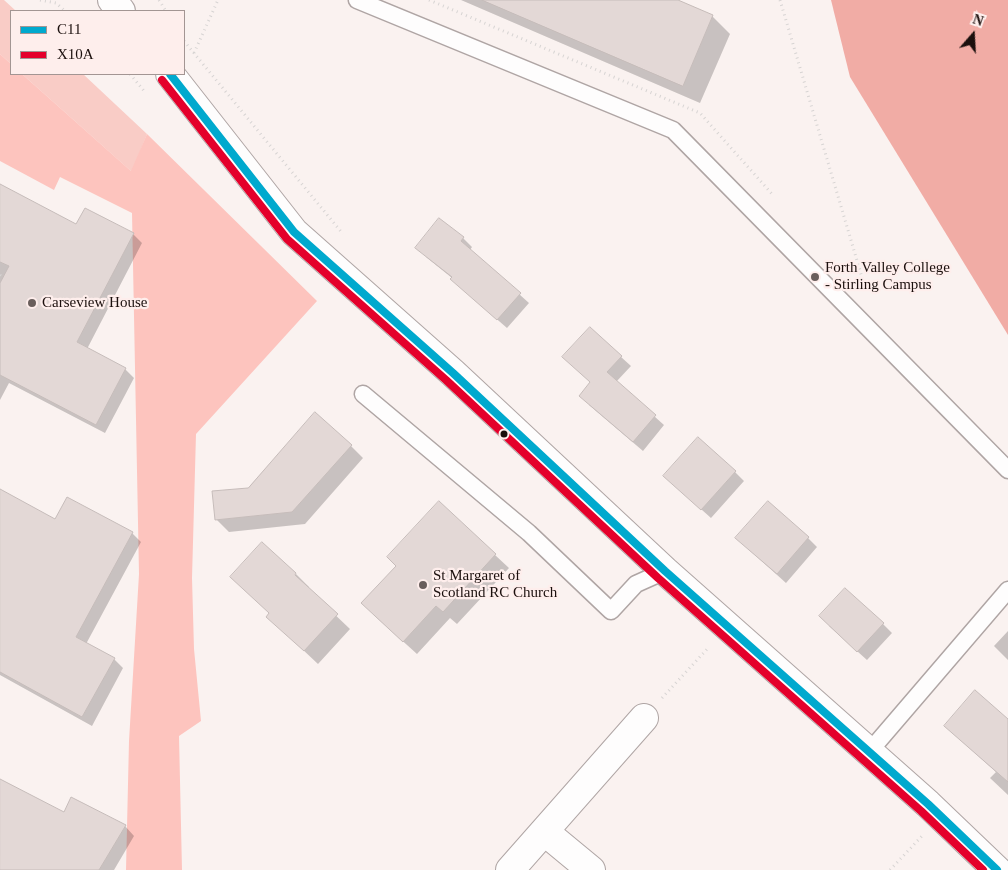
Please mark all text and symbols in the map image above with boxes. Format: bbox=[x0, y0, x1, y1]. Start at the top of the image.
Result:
legend bbox=[10, 10, 185, 75]
north arrow bbox=[948, 10, 998, 60]
text: N bbox=[971, 12, 985, 29]
text: C11 bbox=[57, 21, 81, 37]
text: X10A bbox=[57, 46, 94, 62]
place label: Forth Valley College - Stirling Campus bbox=[825, 259, 950, 294]
marker: Forth Valley College - Stirling Campus bbox=[809, 271, 821, 283]
place label: Carseview House bbox=[42, 294, 147, 312]
marker: Carseview House bbox=[26, 297, 38, 309]
unlabelled marker bbox=[499, 429, 509, 439]
place label: St Margaret of Scotland RC Church bbox=[433, 567, 557, 602]
marker: St Margaret of Scotland RC Church bbox=[417, 579, 429, 591]

